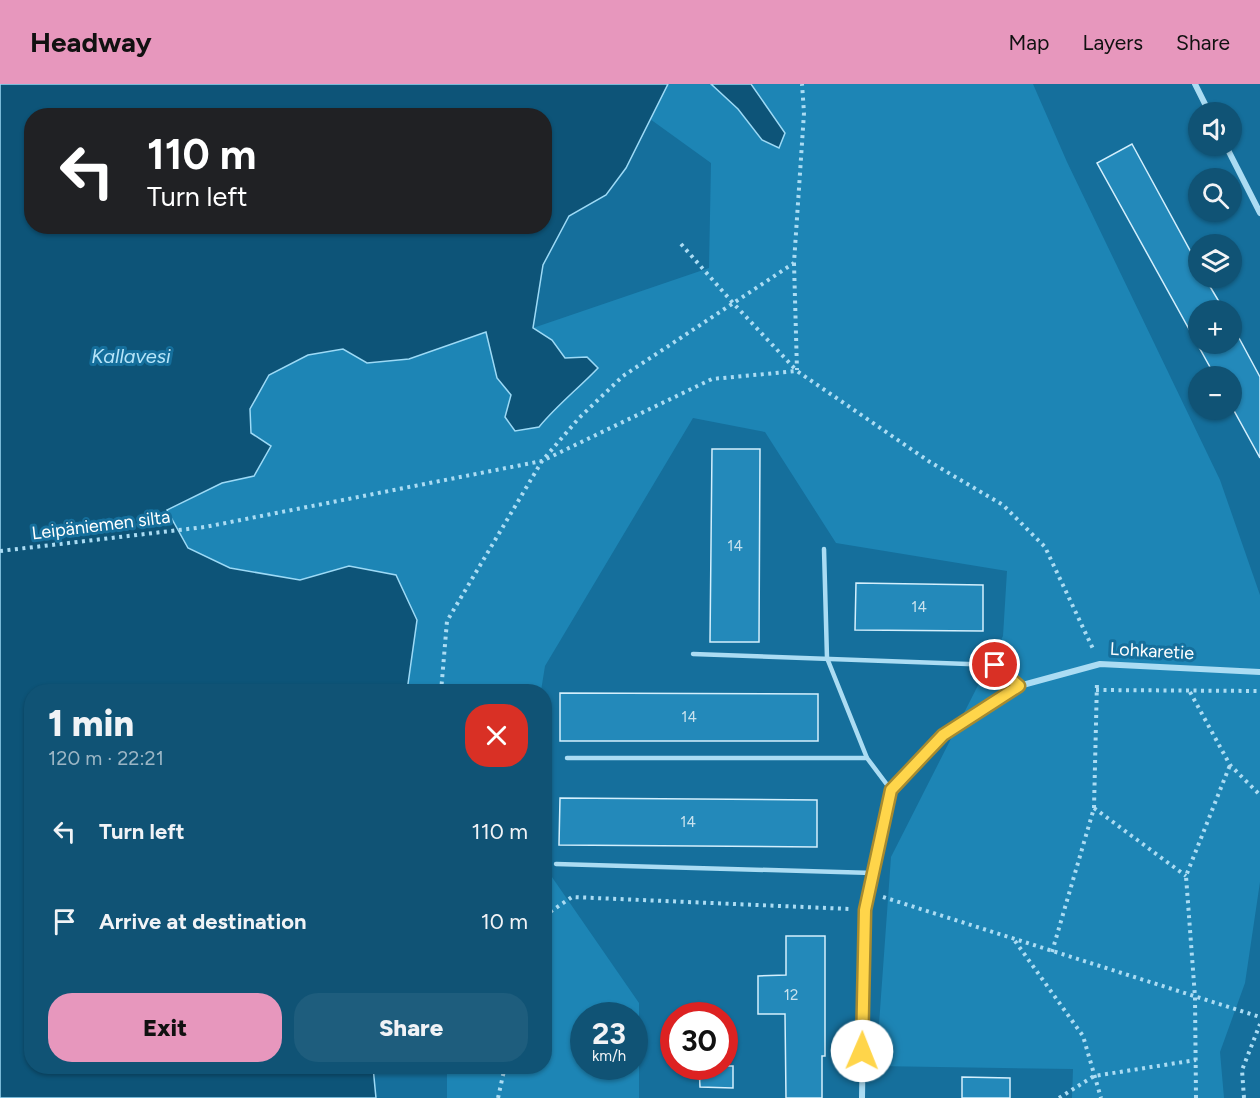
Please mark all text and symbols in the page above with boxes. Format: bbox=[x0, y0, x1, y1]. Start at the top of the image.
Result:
text: Headway bbox=[30, 25, 152, 59]
text: Map bbox=[1009, 30, 1049, 55]
text: Layers bbox=[1082, 30, 1143, 55]
text: Share bbox=[1176, 30, 1230, 55]
map controls bbox=[1188, 102, 1242, 420]
button: sound bbox=[1188, 102, 1242, 156]
text: 110 m bbox=[147, 129, 256, 180]
icon: left bbox=[48, 132, 126, 210]
button: search bbox=[1188, 168, 1242, 222]
text: Turn left bbox=[147, 180, 247, 213]
button: layers bbox=[1188, 234, 1242, 288]
button: + bbox=[1188, 300, 1242, 354]
water label: Kallavesi bbox=[91, 344, 171, 368]
button: − bbox=[1188, 366, 1242, 420]
street label: Leipäniemen silta bbox=[31, 506, 171, 544]
house number: 14 bbox=[727, 537, 743, 555]
house number: 14 bbox=[911, 598, 927, 616]
street label: Lohkaretie bbox=[1109, 638, 1195, 664]
pin bbox=[969, 639, 1020, 690]
icon: arrive bbox=[978, 648, 1011, 681]
text: 1 min bbox=[48, 702, 134, 745]
button: close bbox=[465, 704, 528, 767]
house number: 14 bbox=[681, 708, 697, 726]
text: 120 m · 22:21 bbox=[48, 746, 164, 770]
house number: 14 bbox=[680, 813, 696, 831]
icon: left bbox=[48, 815, 81, 848]
text: Turn left bbox=[99, 818, 185, 845]
text: 110 m bbox=[472, 818, 528, 845]
icon: arrive bbox=[48, 905, 81, 938]
text: Arrive at destination bbox=[99, 908, 307, 935]
text: 10 m bbox=[481, 908, 528, 935]
house number: 12 bbox=[784, 986, 798, 1004]
button: Exit bbox=[48, 993, 282, 1062]
button: Share bbox=[294, 993, 528, 1062]
speed limit sign: 30 bbox=[660, 1002, 738, 1080]
text: 23 bbox=[592, 1015, 626, 1052]
position arrow bbox=[830, 1019, 894, 1083]
text: km/h bbox=[592, 1047, 626, 1065]

